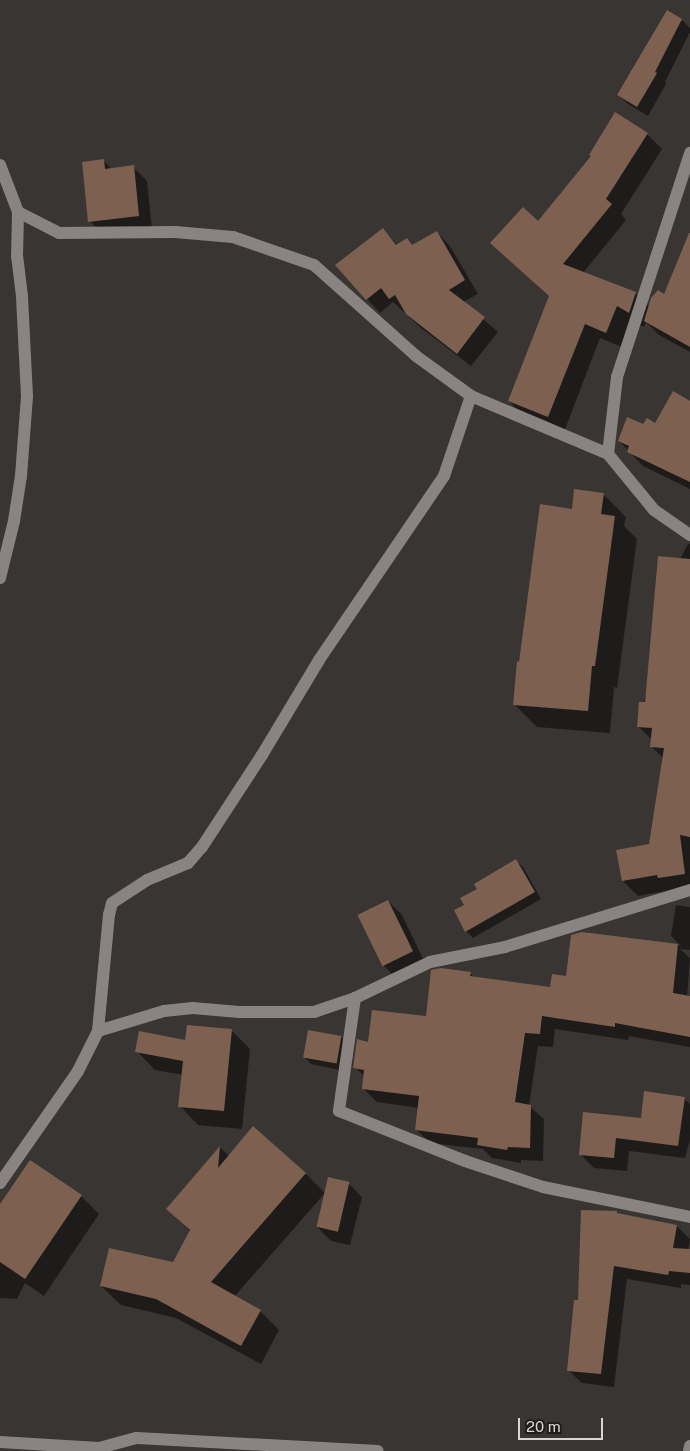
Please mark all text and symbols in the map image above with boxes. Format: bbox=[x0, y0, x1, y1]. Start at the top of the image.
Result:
scale bar bbox=[520, 1408, 605, 1440]
text: 20 m bbox=[526, 1418, 561, 1435]

